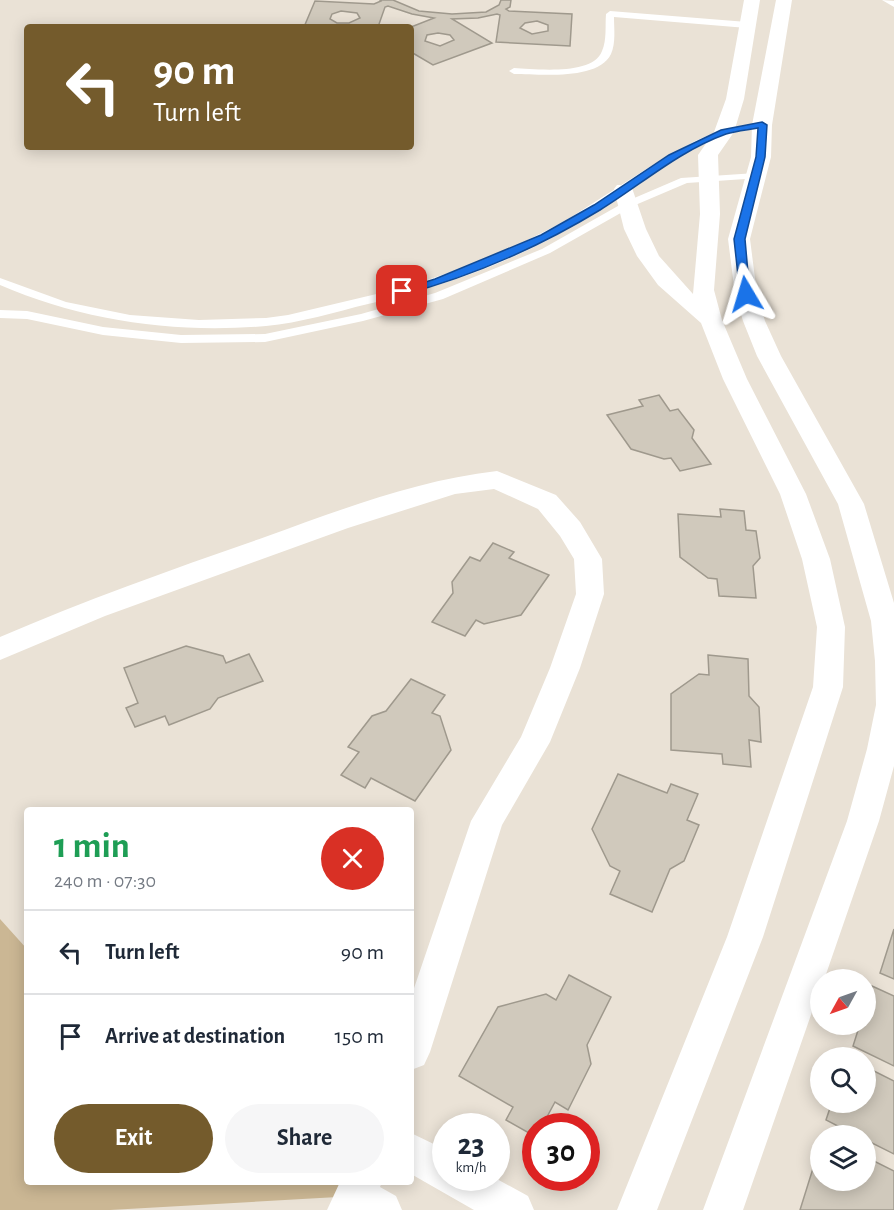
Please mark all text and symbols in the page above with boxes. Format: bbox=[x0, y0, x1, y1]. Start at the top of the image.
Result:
icon: left bbox=[54, 48, 132, 126]
text: 90 m bbox=[153, 50, 235, 92]
text: Turn left bbox=[153, 99, 241, 126]
position arrow bbox=[714, 262, 778, 326]
pin bbox=[376, 265, 427, 316]
icon: arrive bbox=[385, 274, 418, 307]
button: close bbox=[321, 827, 384, 890]
text: 1 min bbox=[54, 828, 130, 864]
text: 240 m · 07:30 bbox=[54, 871, 156, 891]
icon: left bbox=[54, 936, 87, 969]
text: Turn left bbox=[105, 941, 179, 963]
text: 90 m bbox=[341, 941, 384, 963]
north arrow bbox=[810, 969, 876, 1035]
map controls bbox=[810, 969, 876, 1191]
icon: arrive bbox=[54, 1020, 87, 1053]
text: Arrive at destination bbox=[105, 1025, 285, 1047]
text: 150 m bbox=[334, 1025, 384, 1047]
button: search bbox=[810, 1047, 876, 1113]
button: Exit bbox=[54, 1104, 213, 1173]
button: Share bbox=[225, 1104, 384, 1173]
speed limit sign: 30 bbox=[522, 1113, 600, 1191]
button: layers bbox=[810, 1125, 876, 1191]
text: 23 bbox=[457, 1130, 485, 1160]
text: km/h bbox=[456, 1160, 486, 1175]

